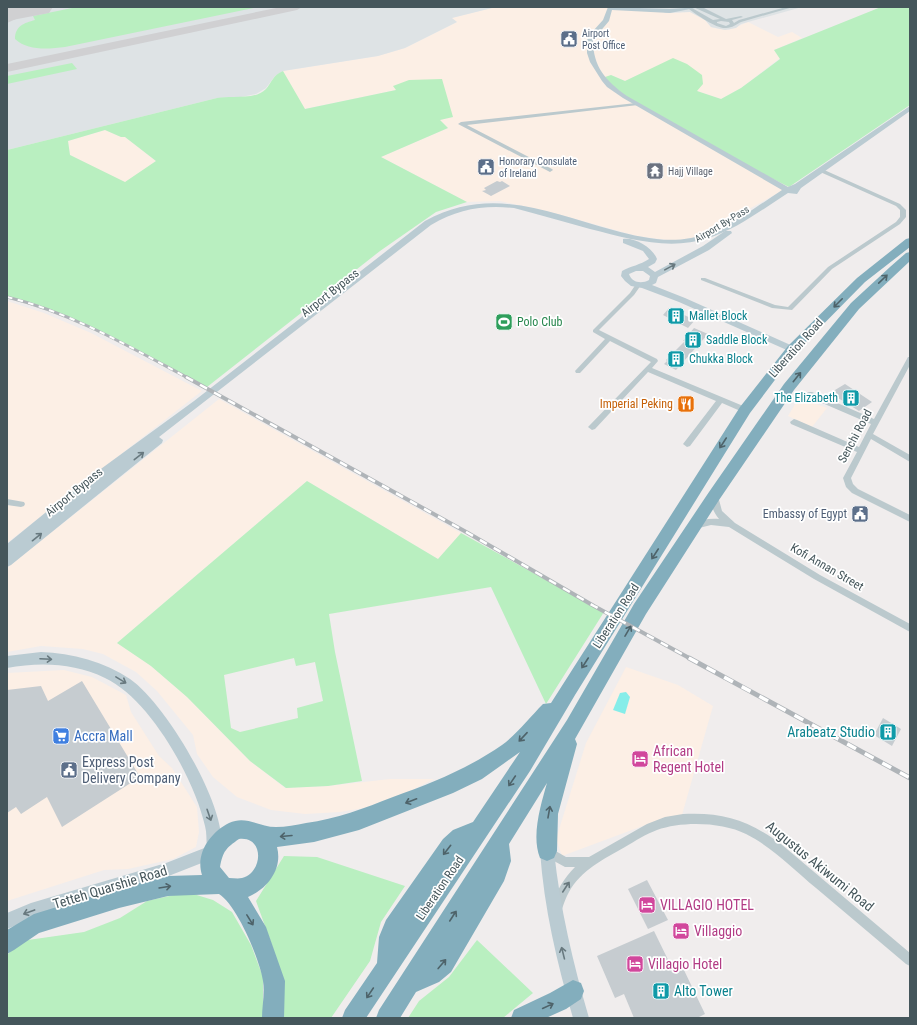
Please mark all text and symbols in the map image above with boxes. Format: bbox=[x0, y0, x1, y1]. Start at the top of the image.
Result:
place label: Airport Post Office bbox=[582, 28, 625, 51]
public building icon: Airport Post Office bbox=[559, 29, 579, 49]
place label: Honorary Consulate of Ireland bbox=[499, 156, 577, 179]
public building icon: Honorary Consulate of Ireland bbox=[476, 157, 496, 177]
temple icon: Hajj Village bbox=[645, 161, 665, 181]
place label: Hajj Village bbox=[668, 166, 713, 177]
street label: Airport By-Pass bbox=[693, 203, 751, 244]
one-way arrow bbox=[664, 263, 676, 271]
street label: Airport Bypass bbox=[298, 266, 362, 320]
one-way arrow bbox=[878, 275, 888, 284]
one-way arrow bbox=[833, 298, 843, 308]
building icon: Mallet Block bbox=[666, 306, 686, 326]
place label: Mallet Block bbox=[689, 309, 748, 323]
sports icon: Polo Club bbox=[494, 312, 514, 332]
place label: Polo Club bbox=[517, 315, 562, 329]
street label: Liberation Road bbox=[766, 316, 826, 380]
building icon: Saddle Block bbox=[683, 330, 703, 350]
place label: Saddle Block bbox=[706, 333, 768, 347]
building icon: Chukka Block bbox=[666, 349, 686, 369]
place label: Chukka Block bbox=[689, 352, 754, 366]
one-way arrow bbox=[792, 371, 801, 382]
building icon: The Elizabeth bbox=[841, 388, 861, 408]
place label: The Elizabeth bbox=[774, 391, 838, 405]
restaurant icon: Imperial Peking bbox=[676, 394, 696, 414]
place label: Imperial Peking bbox=[600, 397, 673, 411]
street label: Senchi Road bbox=[835, 407, 875, 465]
one-way arrow bbox=[719, 437, 727, 448]
one-way arrow bbox=[133, 451, 144, 460]
street label: Airport Bypass bbox=[43, 465, 105, 519]
public building icon: Embassy of Egypt bbox=[850, 504, 870, 524]
place label: Embassy of Egypt bbox=[763, 507, 847, 521]
one-way arrow bbox=[32, 533, 43, 542]
street label: Kofi Annan Street bbox=[788, 540, 866, 594]
one-way arrow bbox=[651, 548, 659, 560]
street label: Liberation Road bbox=[590, 581, 642, 651]
one-way arrow bbox=[624, 625, 632, 637]
one-way arrow bbox=[39, 656, 52, 663]
one-way arrow bbox=[581, 657, 589, 668]
one-way arrow bbox=[115, 676, 126, 684]
building icon: Arabeatz Studio bbox=[878, 722, 898, 742]
place label: Arabeatz Studio bbox=[787, 724, 875, 740]
supermarket icon: Accra Mall bbox=[51, 726, 71, 746]
place label: Accra Mall bbox=[74, 728, 133, 744]
one-way arrow bbox=[518, 732, 528, 742]
place label: African Regent Hotel bbox=[653, 743, 724, 775]
hotel icon: African Regent Hotel bbox=[630, 749, 650, 769]
place label: Express Post Delivery Company bbox=[82, 754, 181, 786]
public building icon: Express Post Delivery Company bbox=[59, 760, 79, 780]
one-way arrow bbox=[508, 776, 516, 787]
one-way arrow bbox=[405, 797, 417, 805]
one-way arrow bbox=[546, 806, 554, 819]
one-way arrow bbox=[206, 808, 213, 821]
street label: Augustus Akiwumi Road bbox=[763, 818, 877, 914]
one-way arrow bbox=[280, 832, 293, 839]
one-way arrow bbox=[443, 844, 452, 855]
street label: Liberation Road bbox=[413, 853, 467, 923]
street label: Tetteh Quarshie Road bbox=[51, 862, 169, 912]
one-way arrow bbox=[562, 881, 570, 893]
one-way arrow bbox=[158, 883, 171, 891]
hotel icon: VILLAGIO HOTEL bbox=[637, 895, 657, 915]
place label: VILLAGIO HOTEL bbox=[660, 897, 754, 913]
one-way arrow bbox=[23, 909, 36, 916]
one-way arrow bbox=[449, 911, 457, 922]
one-way arrow bbox=[247, 914, 255, 926]
hotel icon: Villaggio bbox=[671, 921, 691, 941]
place label: Villaggio bbox=[694, 923, 742, 939]
one-way arrow bbox=[559, 947, 566, 960]
hotel icon: Villagio Hotel bbox=[625, 954, 645, 974]
place label: Villagio Hotel bbox=[648, 956, 722, 972]
one-way arrow bbox=[437, 958, 446, 969]
building icon: Alto Tower bbox=[651, 981, 671, 1001]
place label: Alto Tower bbox=[674, 983, 733, 999]
one-way arrow bbox=[366, 987, 374, 998]
one-way arrow bbox=[542, 1002, 554, 1009]

